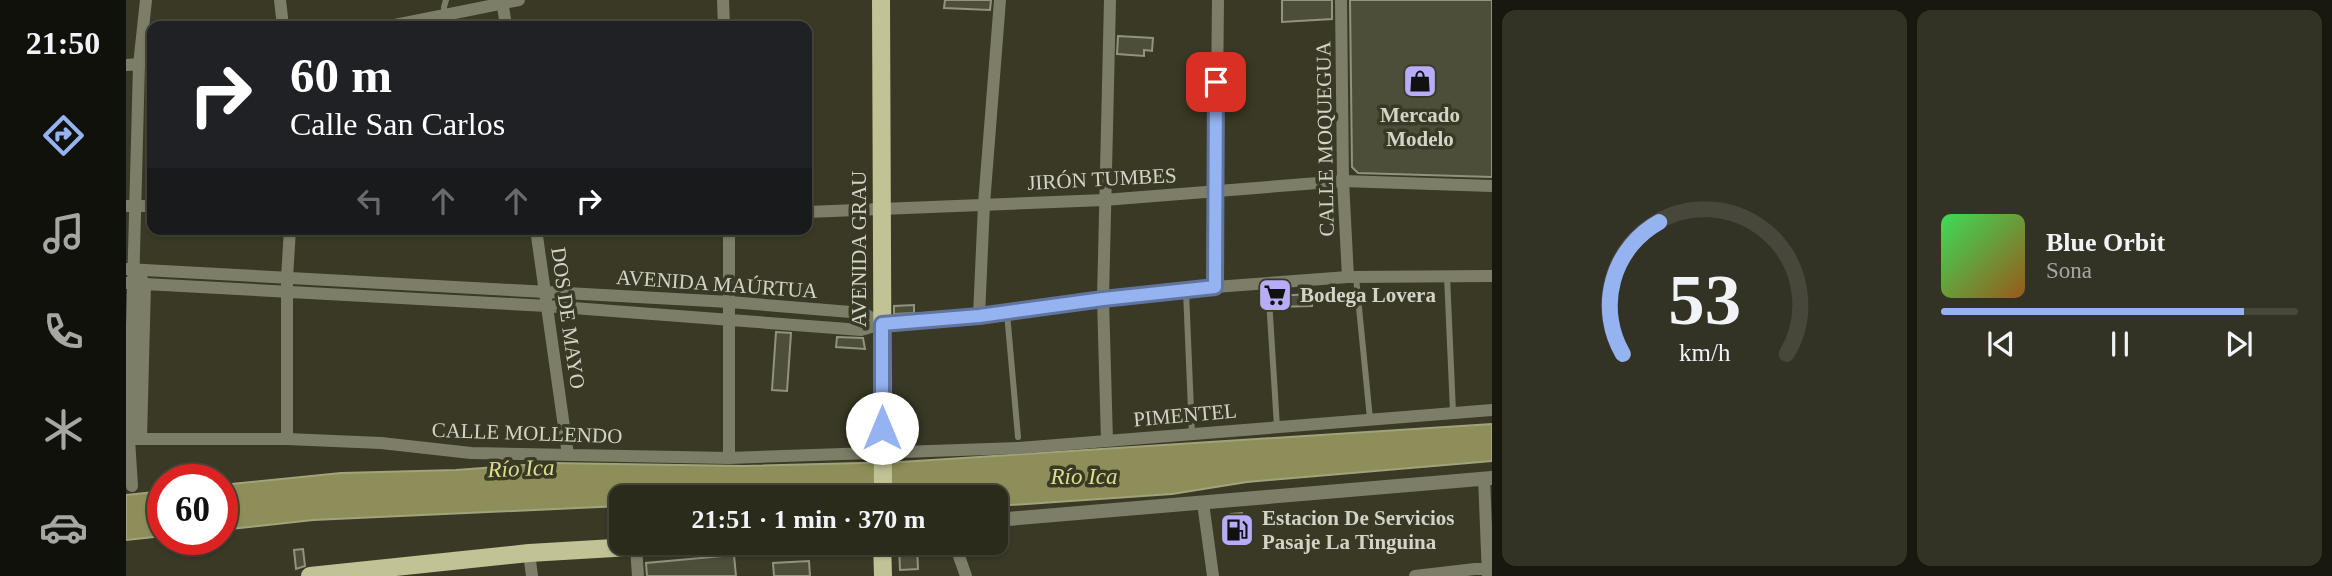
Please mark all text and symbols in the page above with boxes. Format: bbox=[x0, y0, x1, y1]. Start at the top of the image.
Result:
text: 21:50 bbox=[26, 25, 100, 61]
street label: CALLE MOQUEGUA bbox=[1311, 40, 1339, 237]
text: 60 m bbox=[290, 48, 392, 103]
icon: right bbox=[175, 49, 266, 140]
pin bbox=[1186, 52, 1246, 112]
shop icon: Mercado Modelo bbox=[1401, 62, 1439, 100]
icon: arrive bbox=[1197, 63, 1235, 101]
place label: Mercado Modelo bbox=[1380, 103, 1460, 151]
text: Calle San Carlos bbox=[290, 106, 505, 142]
icon: directions bbox=[39, 111, 88, 160]
street label: JIRÓN TUMBES bbox=[1027, 163, 1177, 195]
street label: AVENIDA GRAU bbox=[847, 171, 871, 327]
icon: left bbox=[351, 182, 389, 220]
icon: ahead bbox=[424, 182, 462, 220]
icon: ahead bbox=[497, 182, 535, 220]
icon: right bbox=[570, 182, 608, 220]
icon: music bbox=[39, 209, 88, 258]
text: Blue Orbit bbox=[2046, 228, 2165, 257]
street label: DOS DE MAYO bbox=[546, 246, 590, 390]
text: Sona bbox=[2046, 258, 2092, 283]
text: 53 bbox=[1668, 259, 1741, 340]
street label: AVENIDA MAÚRTUA bbox=[615, 265, 819, 303]
supermarket icon: Bodega Lovera bbox=[1256, 276, 1294, 314]
place label: Bodega Lovera bbox=[1300, 283, 1436, 307]
icon: phone bbox=[39, 307, 88, 356]
icon: previous bbox=[1982, 325, 2020, 363]
icon: pause bbox=[2101, 325, 2139, 363]
icon: next bbox=[2220, 325, 2258, 363]
text: km/h bbox=[1679, 339, 1731, 366]
position arrow bbox=[845, 391, 919, 465]
street label: PIMENTEL bbox=[1132, 399, 1238, 431]
icon: climate bbox=[39, 405, 88, 454]
street label: CALLE MOLLENDO bbox=[431, 418, 623, 448]
water label: Río Ica bbox=[486, 455, 555, 482]
speed limit sign: 60 bbox=[147, 464, 238, 555]
water label: Río Ica bbox=[1049, 464, 1118, 489]
icon: car bbox=[39, 503, 88, 552]
text: 21:51 · 1 min · 370 m bbox=[692, 505, 926, 534]
place label: Estacion De Servicios Pasaje La Tinguina bbox=[1262, 506, 1454, 554]
fuel station icon: Estacion De Servicios Pasaje La Tinguina bbox=[1218, 511, 1256, 549]

